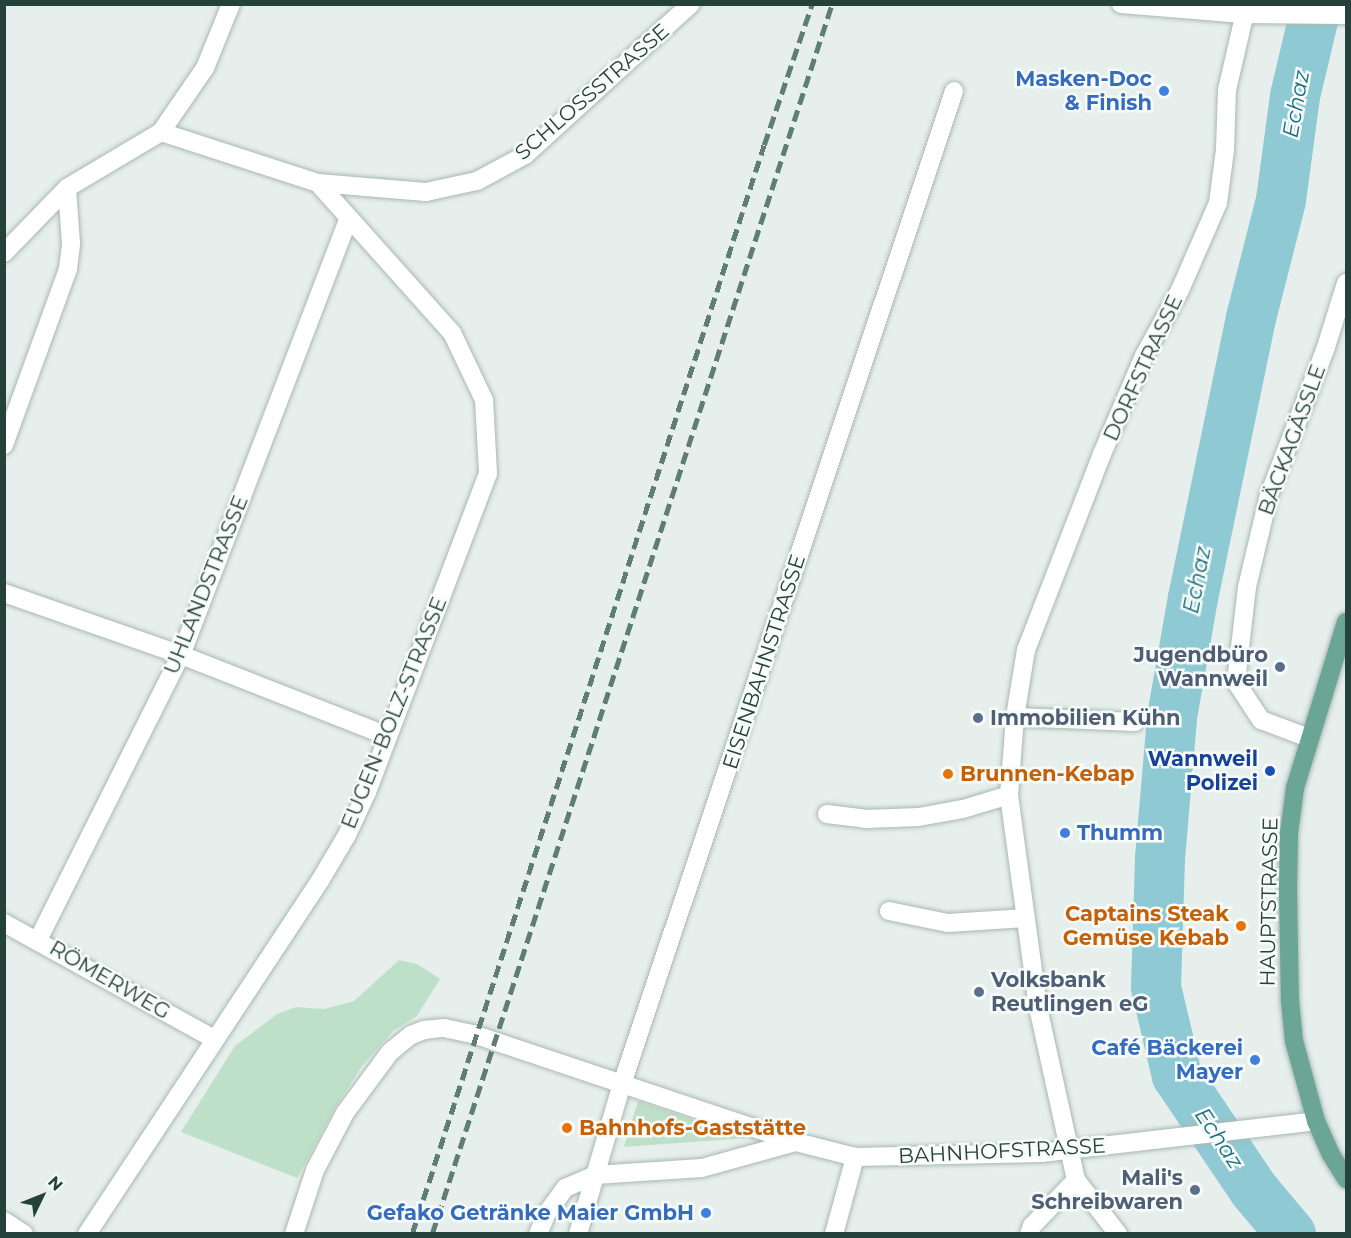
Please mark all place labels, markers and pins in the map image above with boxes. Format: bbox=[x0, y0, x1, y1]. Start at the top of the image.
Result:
place label: Masken-Doc & Finish bbox=[1015, 66, 1152, 116]
marker: Masken-Doc & Finish bbox=[1157, 84, 1171, 98]
place label: Jugendbüro Wannweil bbox=[1134, 642, 1268, 692]
marker: Jugendbüro Wannweil bbox=[1273, 660, 1287, 674]
place label: Immobilien Kühn bbox=[990, 705, 1181, 731]
marker: Immobilien Kühn bbox=[971, 711, 985, 725]
place label: Wannweil Polizei bbox=[1148, 746, 1258, 796]
place label: Brunnen-Kebap bbox=[960, 761, 1135, 787]
marker: Wannweil Polizei bbox=[1263, 764, 1277, 778]
marker: Brunnen-Kebap bbox=[941, 767, 955, 781]
place label: Thumm bbox=[1077, 820, 1163, 846]
marker: Thumm bbox=[1058, 826, 1072, 840]
place label: Captains Steak Gemüse Kebab bbox=[1063, 901, 1229, 951]
marker: Captains Steak Gemüse Kebab bbox=[1234, 919, 1248, 933]
place label: Volksbank Reutlingen eG bbox=[991, 967, 1148, 1017]
marker: Volksbank Reutlingen eG bbox=[972, 985, 986, 999]
place label: Café Bäckerei Mayer bbox=[1091, 1035, 1243, 1085]
marker: Café Bäckerei Mayer bbox=[1248, 1053, 1262, 1067]
place label: Bahnhofs-Gaststätte bbox=[579, 1115, 806, 1141]
marker: Bahnhofs-Gaststätte bbox=[560, 1121, 574, 1135]
place label: Mali's Schreibwaren bbox=[1031, 1165, 1183, 1215]
marker: Mali's Schreibwaren bbox=[1188, 1183, 1202, 1197]
place label: Gefako Getränke Maier GmbH bbox=[367, 1200, 694, 1226]
marker: Gefako Getränke Maier GmbH bbox=[699, 1206, 713, 1220]

